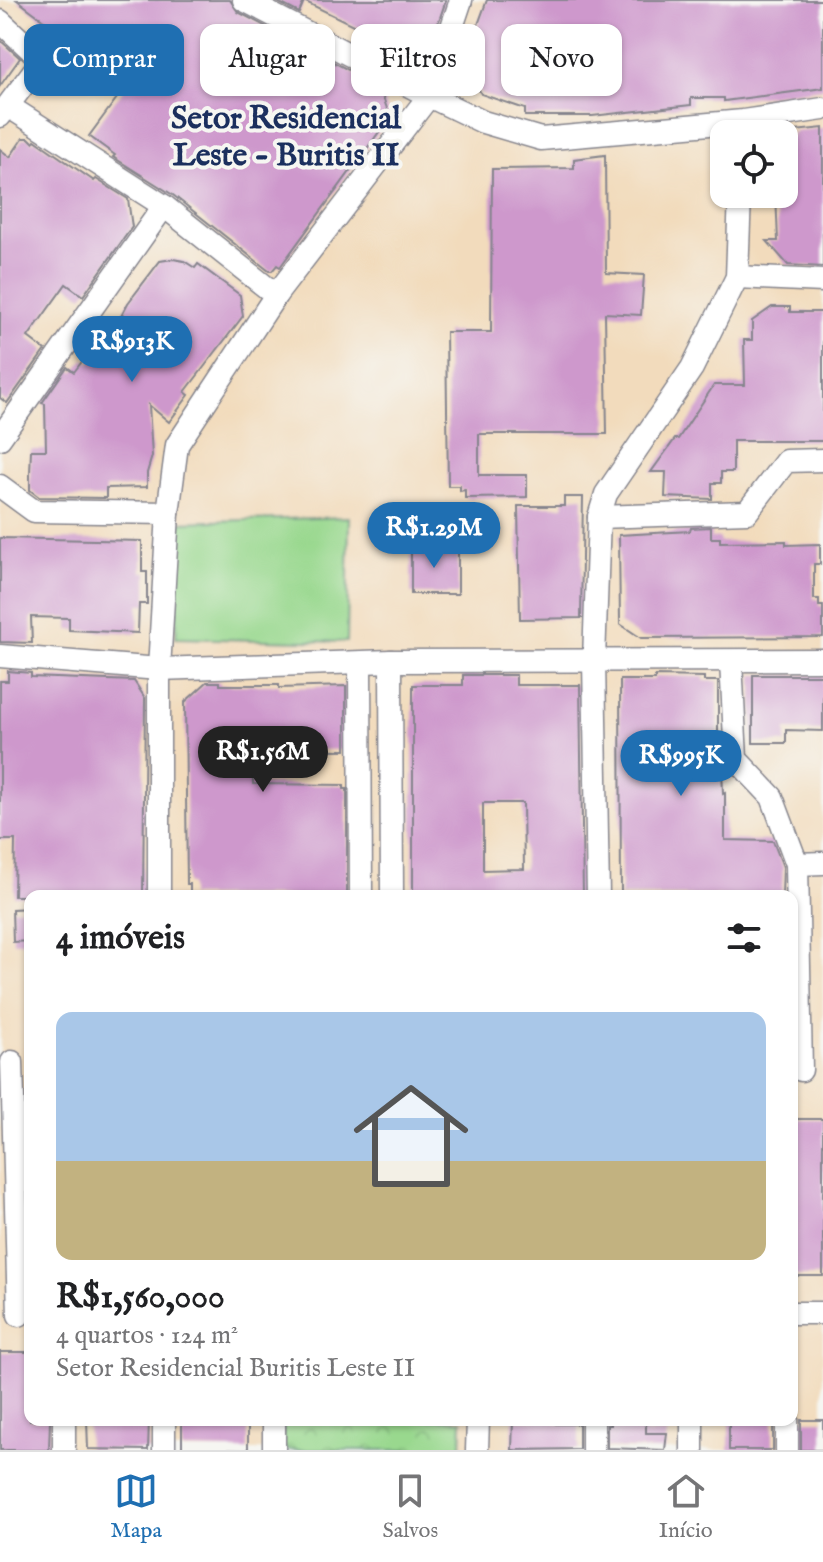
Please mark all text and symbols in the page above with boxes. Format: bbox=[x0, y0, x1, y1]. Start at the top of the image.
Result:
chip: Comprar bbox=[24, 24, 184, 96]
chip: Alugar bbox=[200, 24, 335, 96]
chip: Filtros bbox=[351, 24, 485, 96]
chip: Novo bbox=[501, 24, 622, 96]
district label: Setor Residencial Leste - Buritis II bbox=[171, 99, 402, 177]
map controls bbox=[710, 120, 798, 208]
button: locate bbox=[710, 120, 798, 208]
pin: R$913K bbox=[67, 316, 197, 384]
text: R$913K bbox=[90, 325, 174, 358]
pin: R$1.29M bbox=[360, 502, 508, 570]
text: R$1.29M bbox=[385, 511, 483, 544]
pin: R$1.56M bbox=[189, 726, 337, 794]
pin: R$995K bbox=[616, 730, 746, 798]
text: R$1.56M bbox=[216, 735, 310, 768]
text: R$995K bbox=[639, 739, 723, 772]
icon: filters bbox=[722, 916, 766, 960]
text: 4 imóveis bbox=[56, 917, 185, 960]
icon: home bbox=[339, 1064, 483, 1208]
text: R$1,560,000 bbox=[56, 1276, 225, 1319]
text: 4 quartos · 124 m² bbox=[56, 1319, 238, 1352]
text: Setor Residencial Buritis Leste II bbox=[56, 1352, 415, 1385]
tab: Mapa bbox=[110, 1469, 162, 1545]
tab: Salvos bbox=[382, 1469, 438, 1545]
tab: Início bbox=[659, 1469, 713, 1545]

